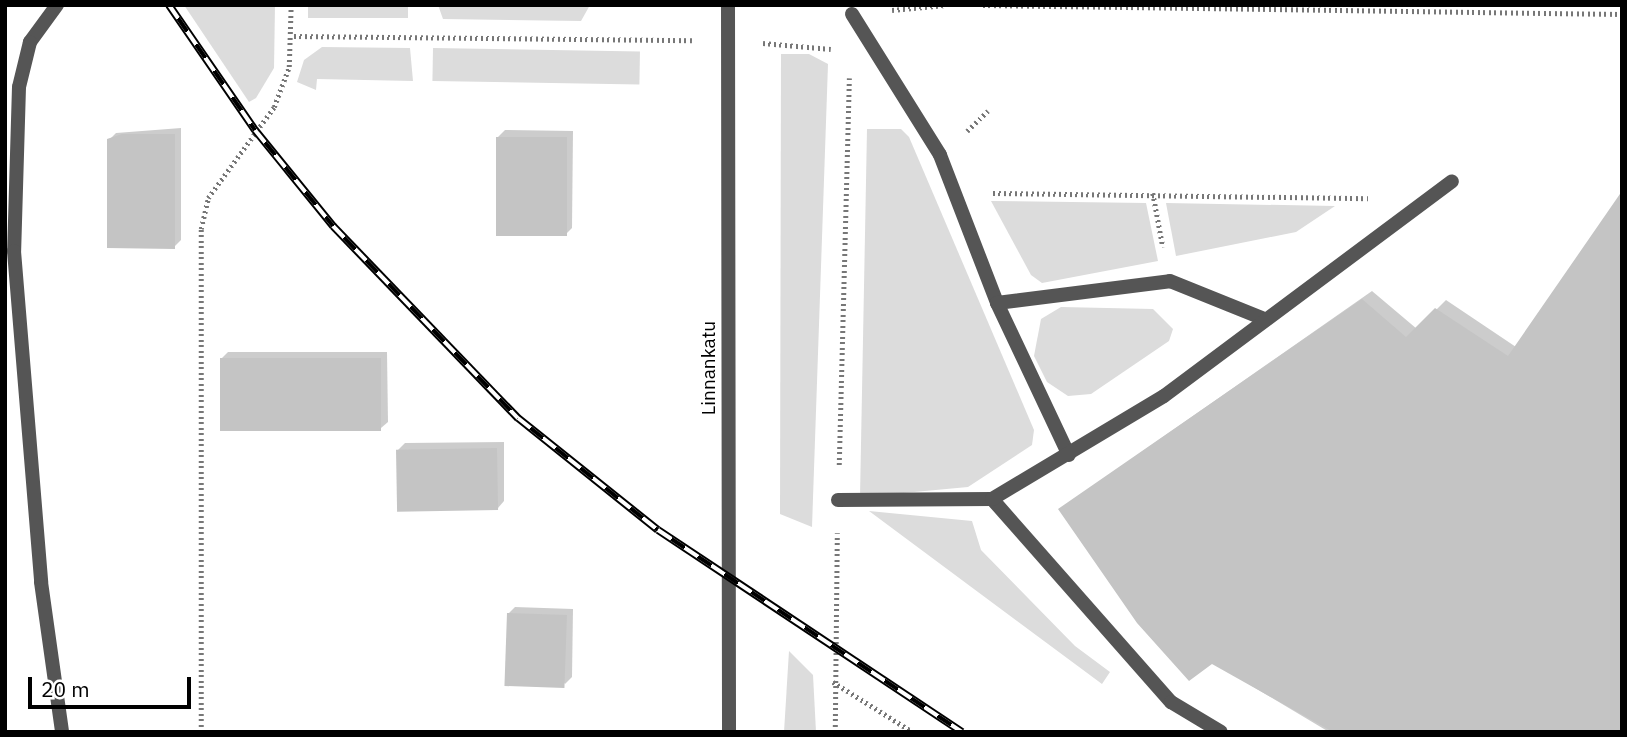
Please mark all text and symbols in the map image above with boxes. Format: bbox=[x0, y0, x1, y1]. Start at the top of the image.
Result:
street label: Linnankatu bbox=[698, 321, 720, 415]
scale bar bbox=[32, 664, 194, 708]
text: 20 m bbox=[41, 675, 90, 703]

